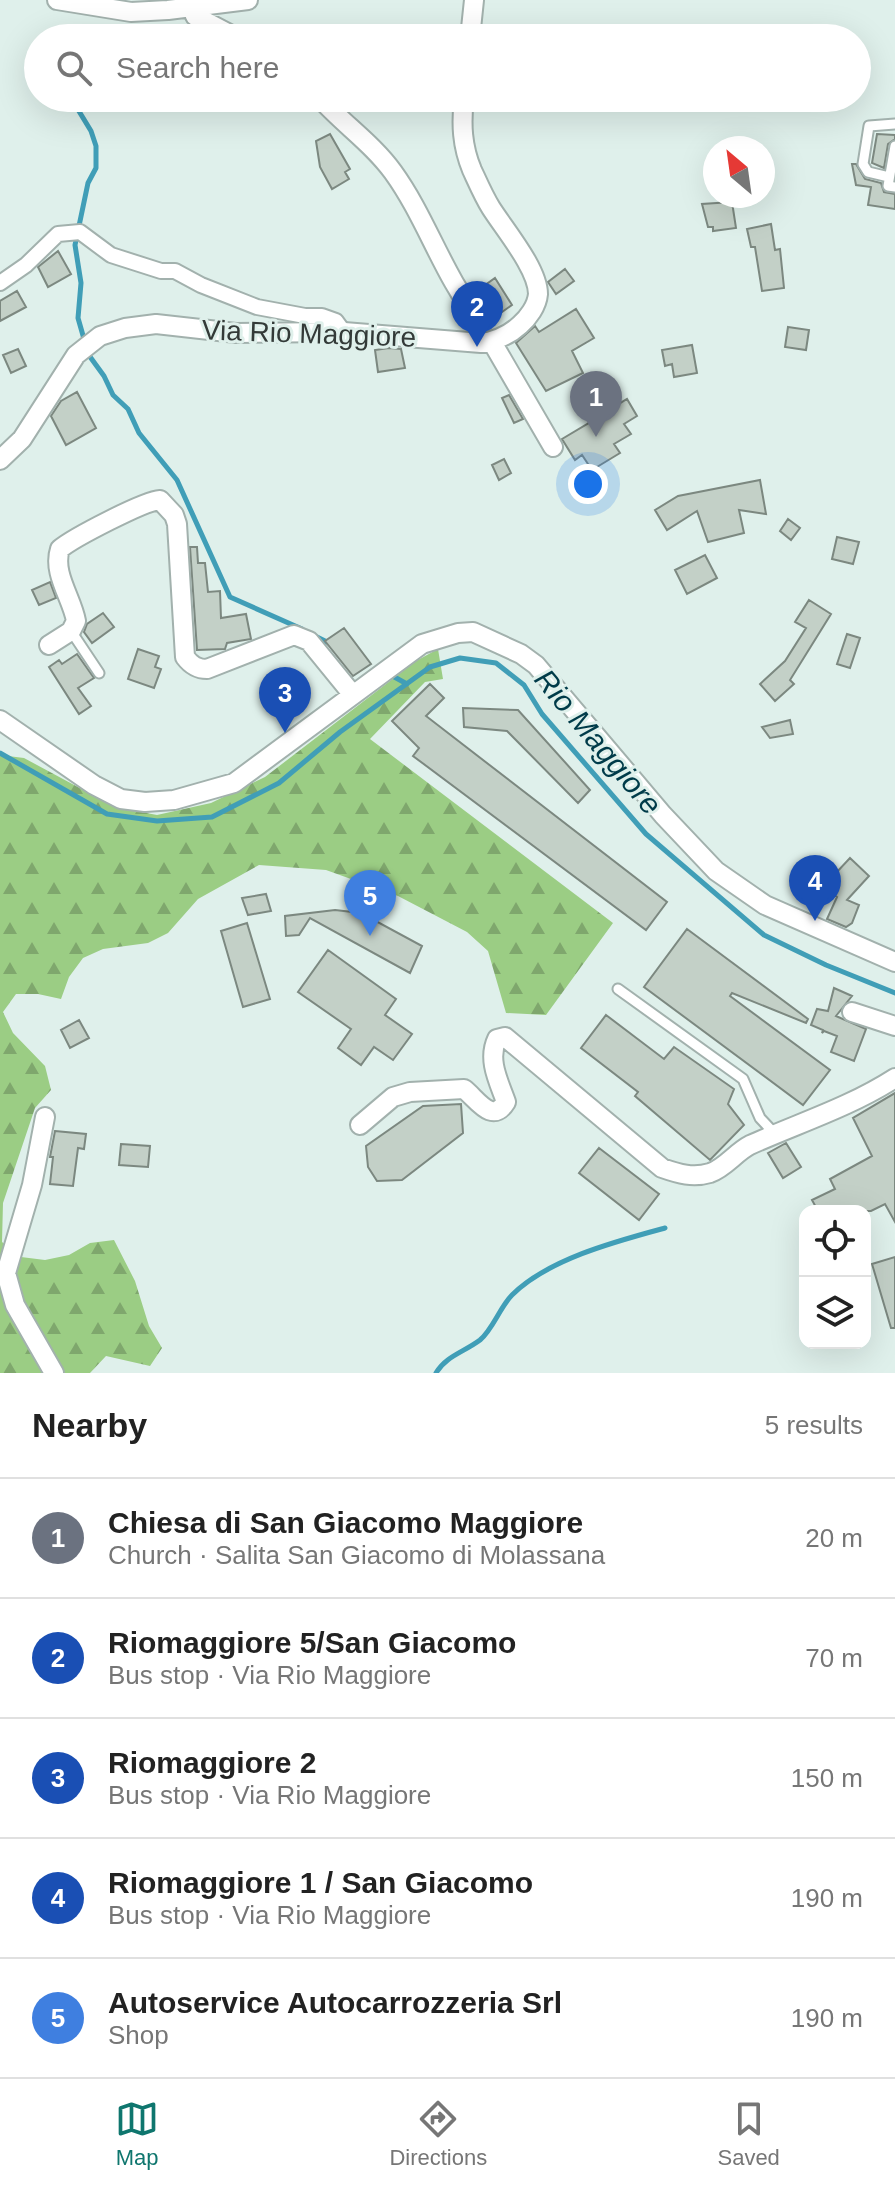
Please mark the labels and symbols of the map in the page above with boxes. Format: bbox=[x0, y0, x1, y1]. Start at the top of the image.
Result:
north arrow bbox=[703, 136, 775, 208]
pin: 2 bbox=[451, 281, 503, 347]
street label: Via Rio Maggiore bbox=[201, 314, 417, 353]
pin: 1 bbox=[570, 371, 622, 437]
your location bbox=[568, 464, 608, 504]
water label: Rio Maggiore bbox=[528, 663, 668, 821]
pin: 3 bbox=[259, 667, 311, 733]
pin: 4 bbox=[789, 855, 841, 921]
pin: 5 bbox=[344, 870, 396, 936]

